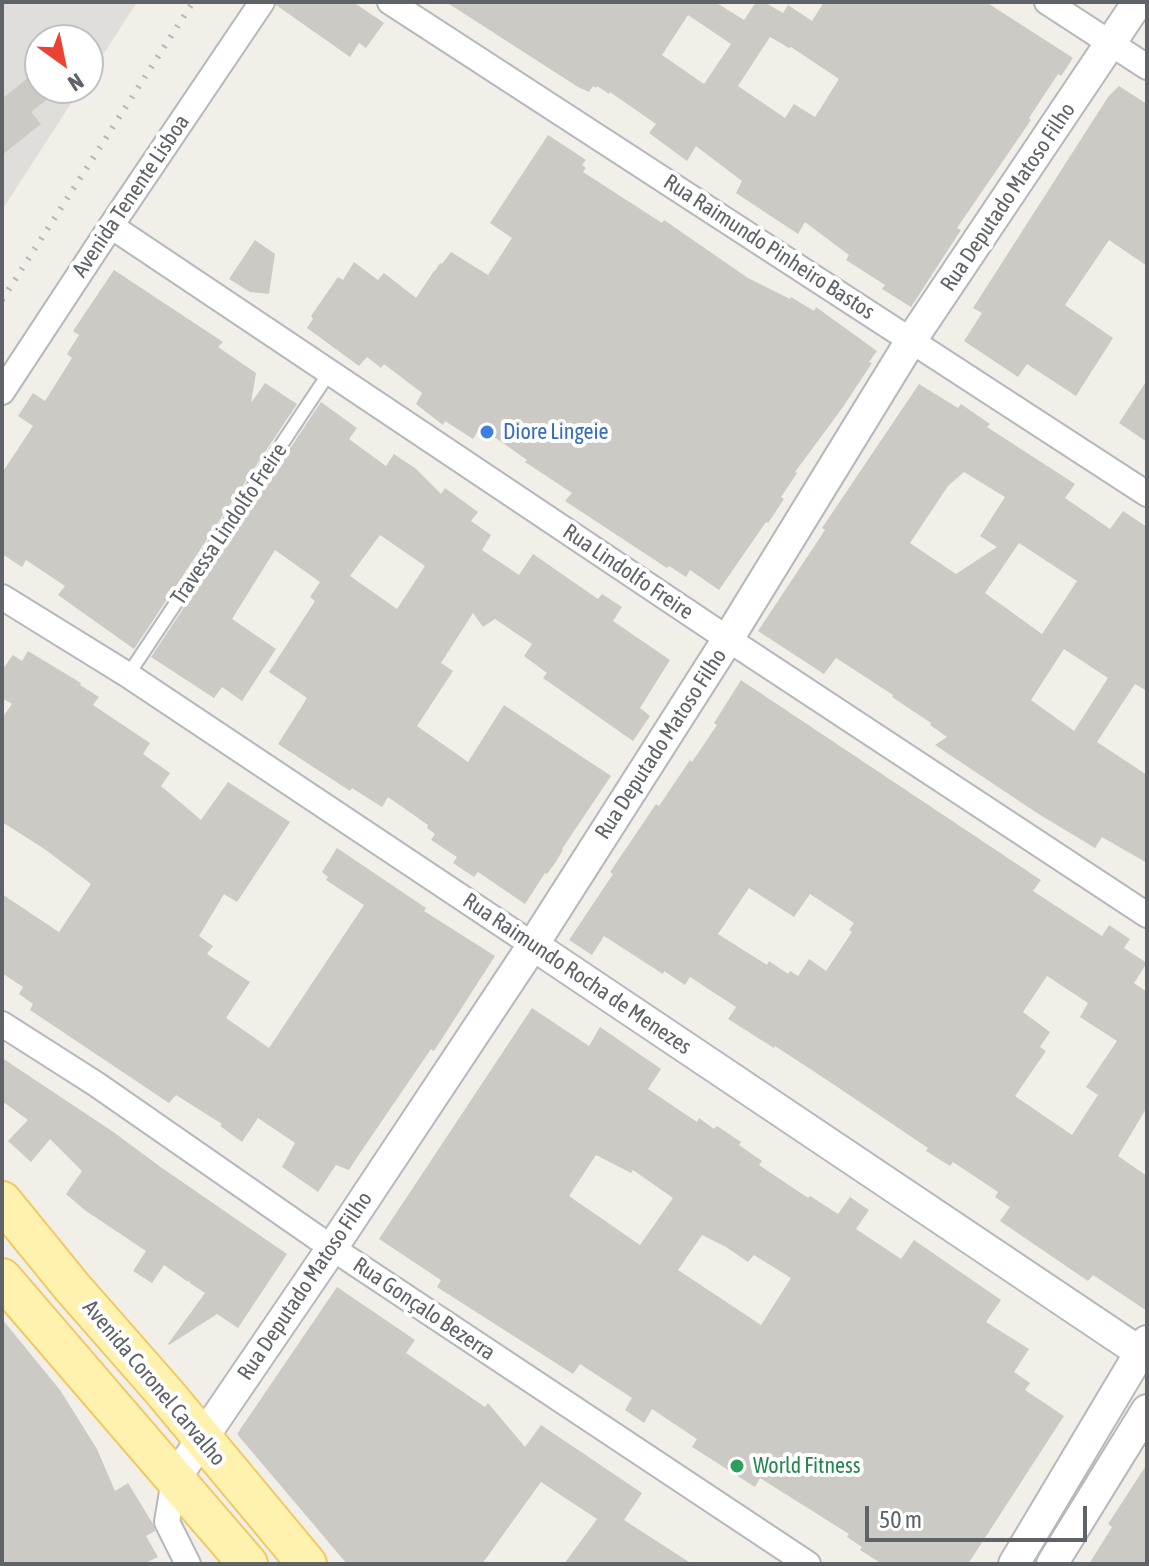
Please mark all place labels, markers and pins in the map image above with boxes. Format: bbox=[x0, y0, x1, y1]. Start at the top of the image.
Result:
place label: Diore Lingeie bbox=[503, 419, 609, 445]
marker: Diore Lingeie bbox=[478, 423, 496, 441]
place label: World Fitness bbox=[753, 1453, 861, 1479]
marker: World Fitness bbox=[728, 1457, 746, 1475]

